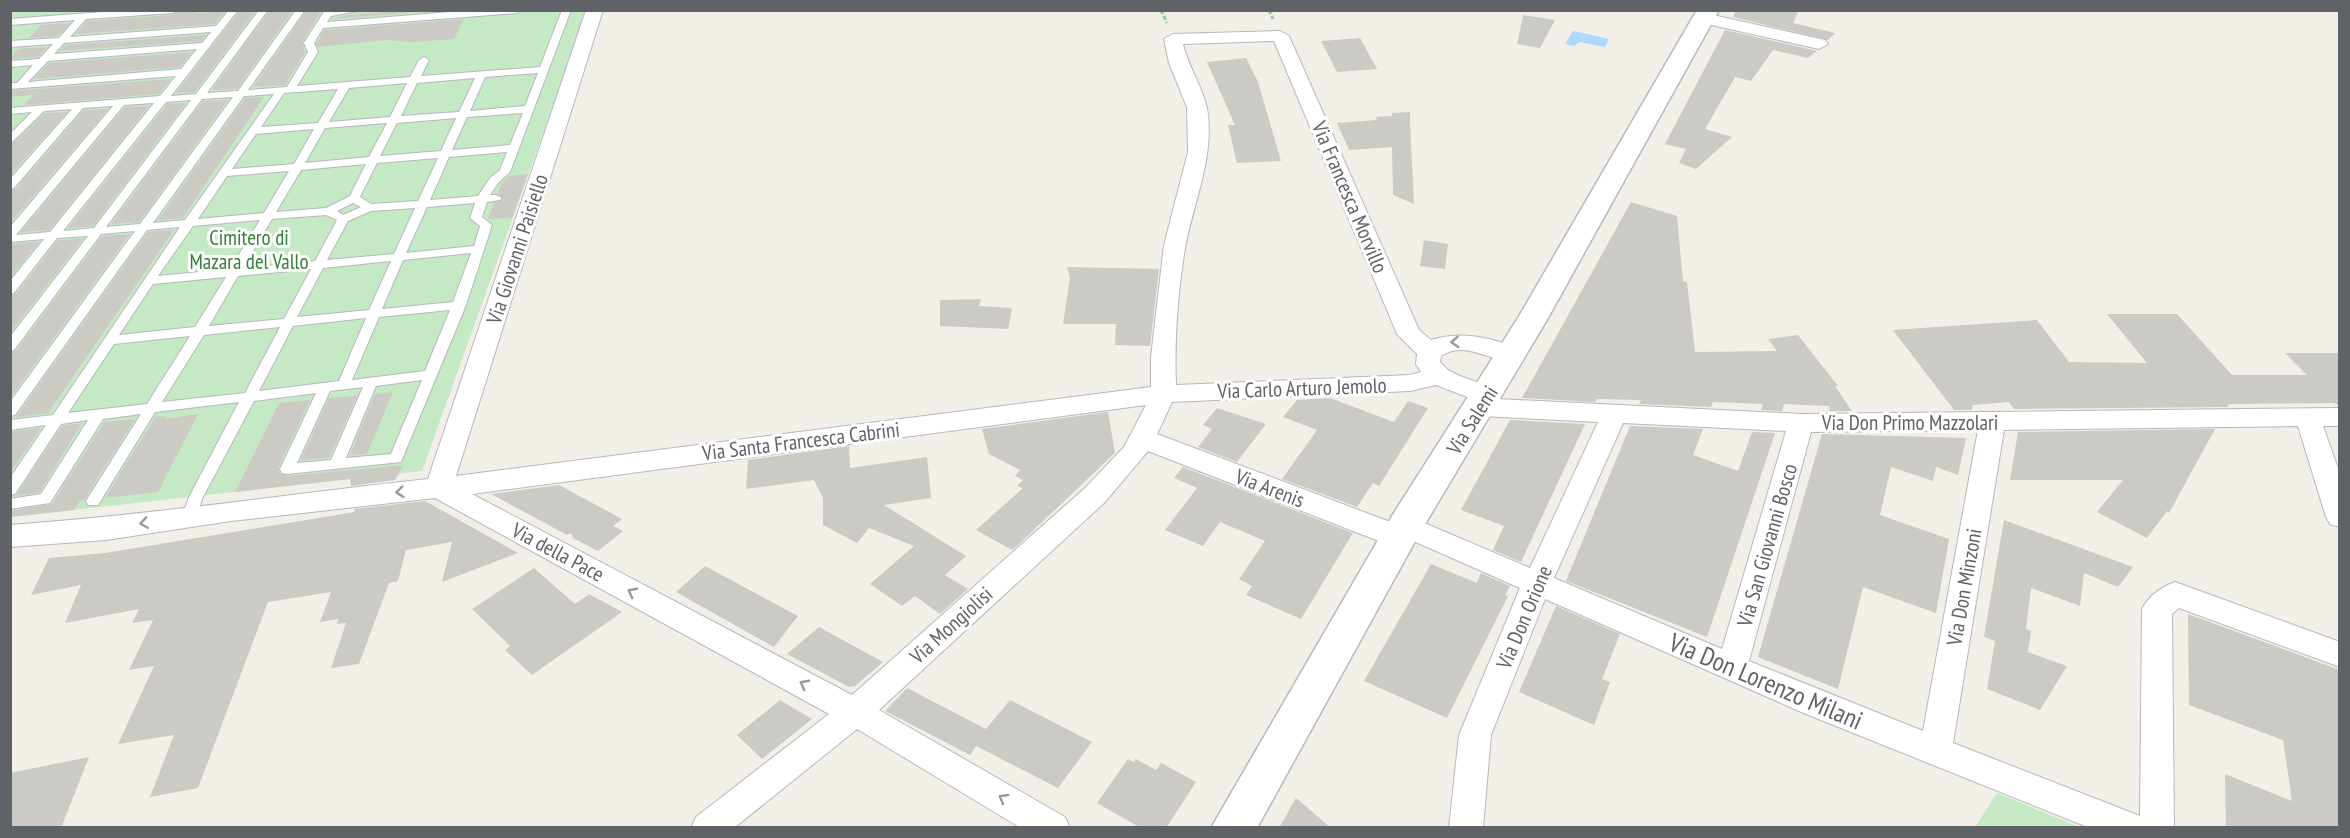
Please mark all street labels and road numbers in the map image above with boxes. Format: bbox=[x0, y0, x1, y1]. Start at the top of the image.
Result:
street label: Via Francesca Morvillo bbox=[1305, 116, 1394, 277]
street label: Via Giovanni Paisiello bbox=[480, 171, 554, 328]
street label: Via Carlo Arturo Jemolo bbox=[1216, 372, 1387, 404]
street label: Via Salemi bbox=[1440, 380, 1504, 460]
street label: Via Don Primo Mazzolari bbox=[1821, 409, 1998, 436]
street label: Via Santa Francesca Cabrini bbox=[700, 416, 901, 467]
street label: Via San Giovanni Bosco bbox=[1731, 460, 1803, 631]
street label: Via Arenis bbox=[1231, 462, 1308, 513]
street label: Via della Pace bbox=[506, 516, 609, 588]
street label: Via Don Minzoni bbox=[1940, 526, 1988, 649]
street label: Via Don Orione bbox=[1490, 561, 1558, 674]
street label: Via Mongiolisi bbox=[903, 581, 998, 670]
street label: Via Don Lorenzo Milani bbox=[1663, 625, 1868, 737]

